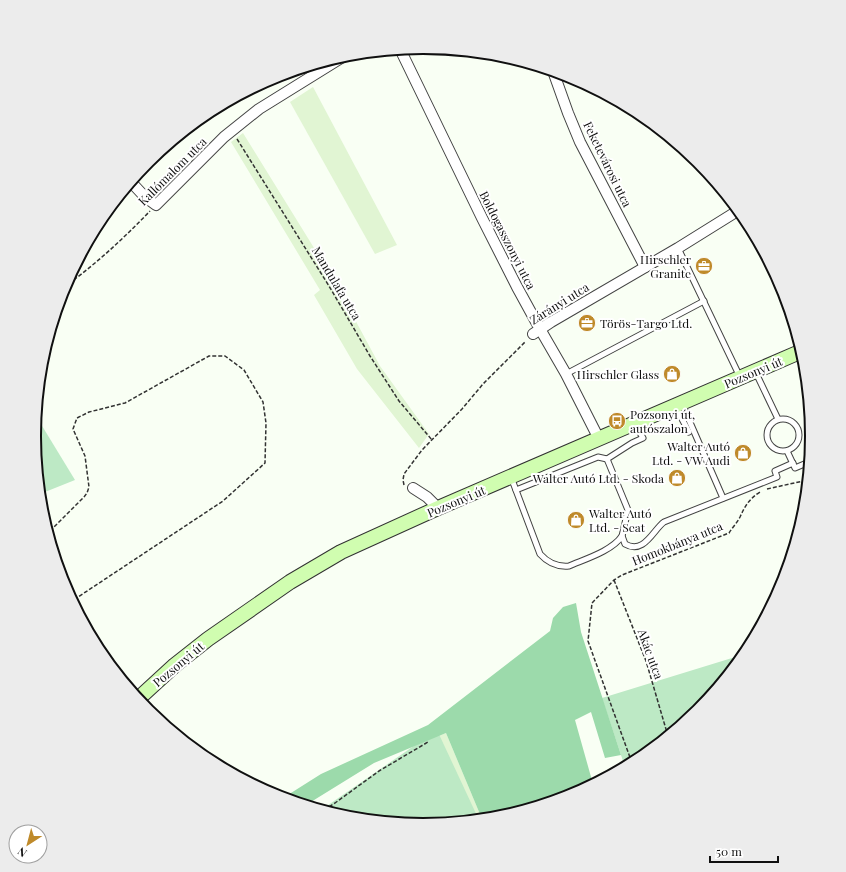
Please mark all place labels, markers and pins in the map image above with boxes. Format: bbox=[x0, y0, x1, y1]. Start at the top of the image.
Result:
place label: Hirschler Granite bbox=[640, 251, 692, 281]
office icon: Hirschler Granite bbox=[694, 256, 714, 276]
office icon: Törös-Targo Ltd. bbox=[577, 313, 597, 333]
place label: Törös-Targo Ltd. bbox=[600, 315, 692, 331]
shop icon: Hirschler Glass bbox=[662, 364, 682, 384]
place label: Hirschler Glass bbox=[577, 366, 659, 382]
place label: Pozsonyi út, autószalon bbox=[630, 406, 695, 436]
bus stop icon: Pozsonyi út, autószalon bbox=[607, 411, 627, 431]
place label: Walter Autó Ltd. - VW Audi bbox=[652, 438, 730, 468]
shop icon: Walter Autó Ltd. - VW Audi bbox=[733, 443, 753, 463]
shop icon: Walter Autó Ltd. - Skoda bbox=[667, 468, 687, 488]
place label: Walter Autó Ltd. - Skoda bbox=[532, 470, 664, 486]
place label: Walter Autó Ltd. - Seat bbox=[588, 505, 652, 535]
shop icon: Walter Autó Ltd. - Seat bbox=[566, 510, 586, 530]

